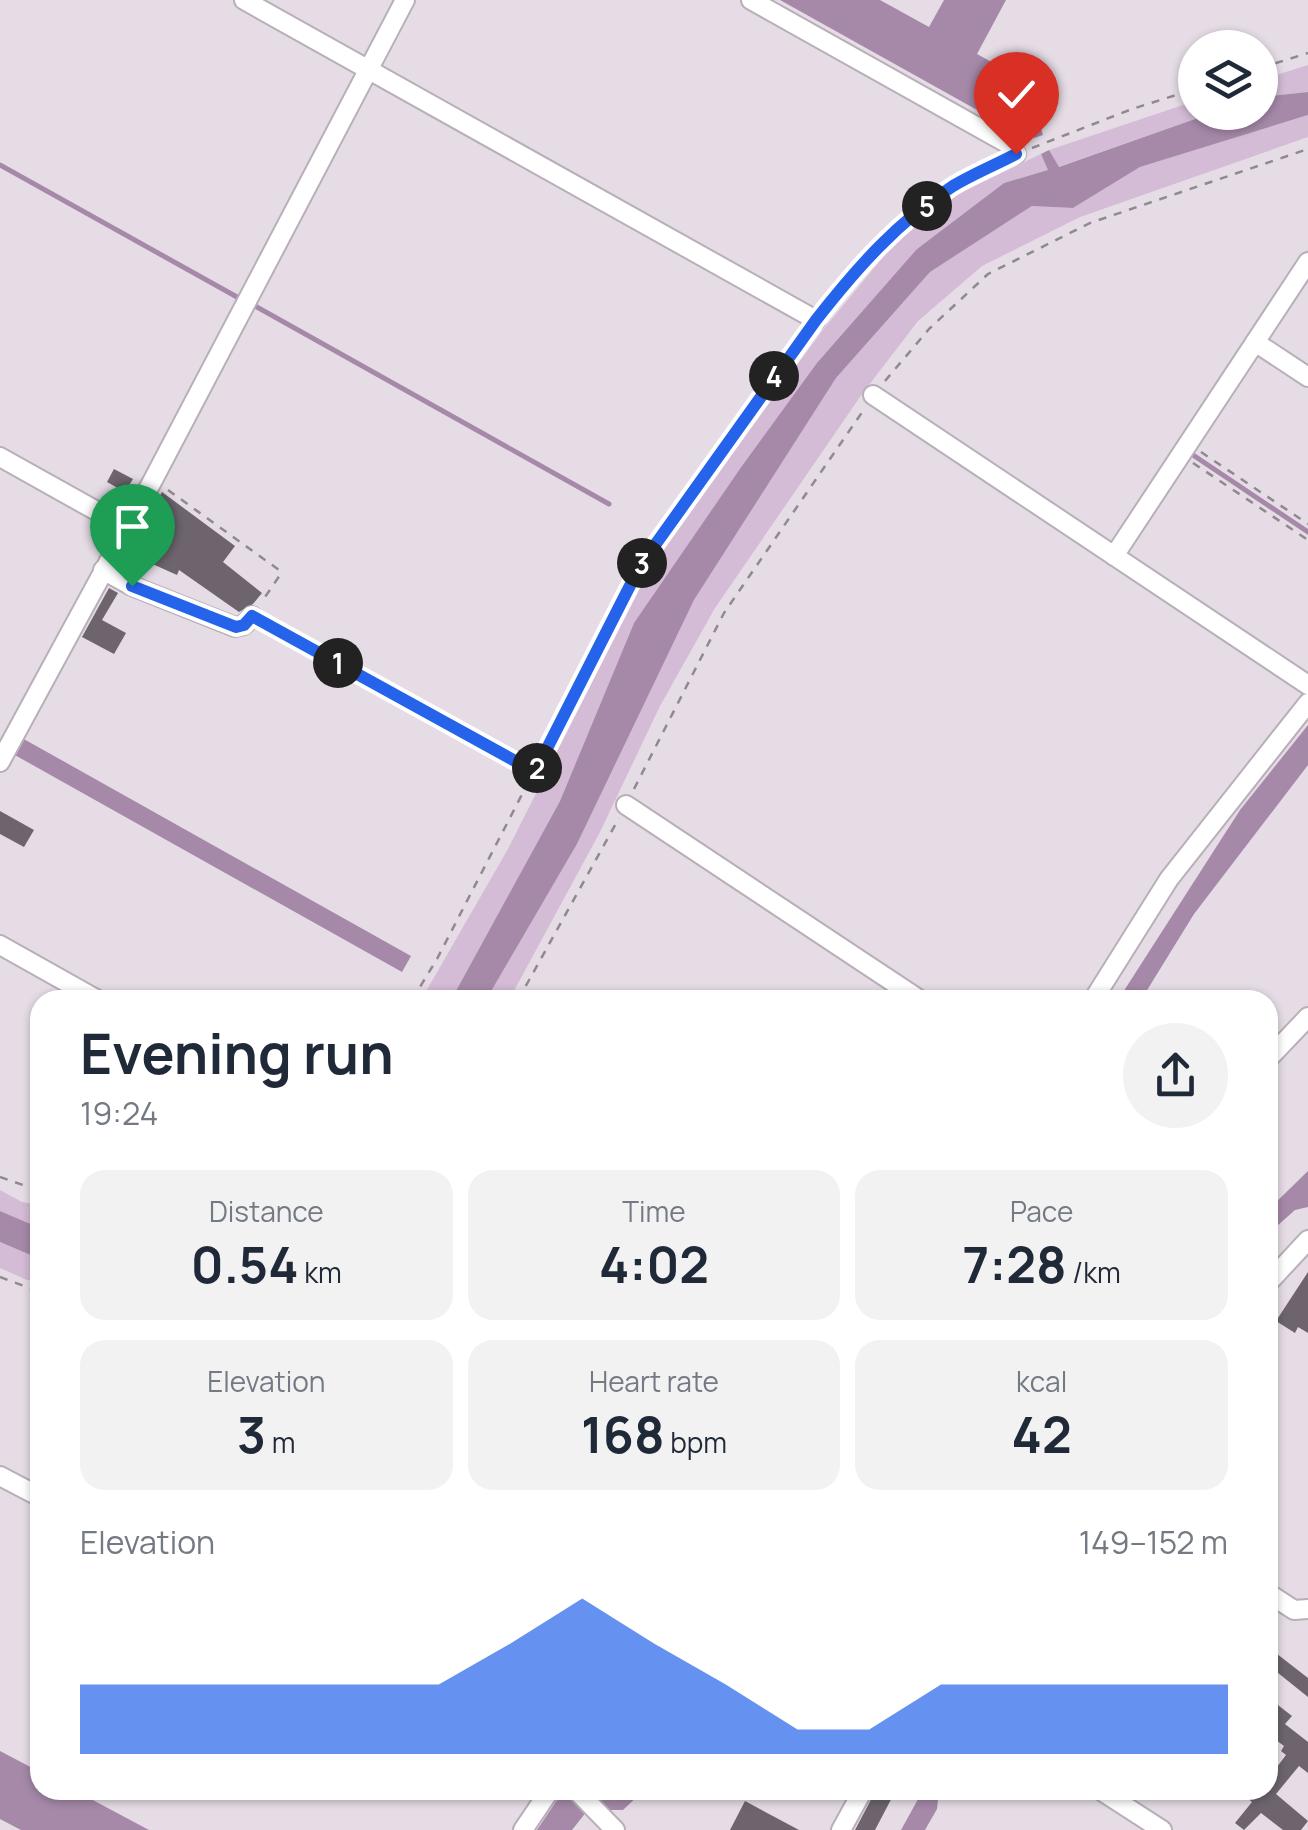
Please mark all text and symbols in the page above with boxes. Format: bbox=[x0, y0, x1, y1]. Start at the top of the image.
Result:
map controls bbox=[1178, 30, 1278, 130]
button: layers bbox=[1178, 30, 1278, 130]
pin bbox=[974, 52, 1059, 155]
icon: check bbox=[989, 67, 1044, 122]
pin: 5 bbox=[902, 181, 952, 231]
text: 5 bbox=[919, 187, 935, 225]
pin: 4 bbox=[749, 351, 799, 401]
text: 4 bbox=[765, 357, 783, 395]
pin bbox=[90, 484, 175, 587]
icon: arrive bbox=[105, 499, 160, 554]
pin: 3 bbox=[617, 538, 667, 588]
text: 3 bbox=[634, 544, 650, 582]
pin: 1 bbox=[313, 638, 363, 688]
text: 1 bbox=[332, 644, 344, 682]
pin: 2 bbox=[512, 743, 562, 793]
text: 2 bbox=[529, 749, 545, 787]
text: Evening run bbox=[80, 1015, 394, 1091]
button: share bbox=[1123, 1023, 1228, 1128]
text: 19:24 bbox=[80, 1091, 158, 1135]
text: Distance bbox=[209, 1192, 324, 1230]
text: Time bbox=[622, 1192, 686, 1230]
text: Pace bbox=[1010, 1192, 1073, 1230]
text: 0.54 bbox=[191, 1230, 299, 1298]
text: 4:02 bbox=[599, 1230, 709, 1298]
text: 7:28 bbox=[963, 1230, 1067, 1298]
text: km bbox=[299, 1253, 342, 1291]
text: /km bbox=[1067, 1253, 1121, 1291]
text: Elevation bbox=[207, 1362, 325, 1400]
text: Heart rate bbox=[589, 1362, 719, 1400]
text: kcal bbox=[1016, 1362, 1067, 1400]
text: 3 bbox=[237, 1400, 266, 1468]
text: 168 bbox=[581, 1400, 665, 1468]
text: 42 bbox=[1012, 1400, 1072, 1468]
text: m bbox=[266, 1423, 296, 1461]
text: bpm bbox=[665, 1423, 727, 1461]
text: Elevation bbox=[80, 1520, 215, 1564]
text: 149–152 m bbox=[1079, 1520, 1228, 1564]

